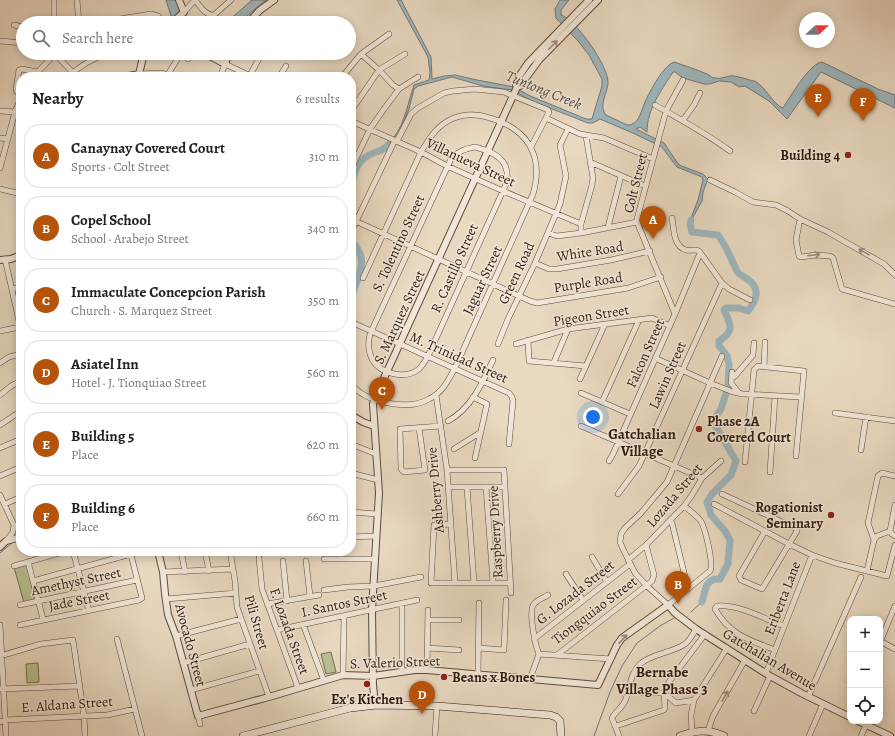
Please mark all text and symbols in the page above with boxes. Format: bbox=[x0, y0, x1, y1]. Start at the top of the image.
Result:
north arrow bbox=[799, 12, 835, 48]
search box bbox=[16, 16, 356, 60]
icon: search bbox=[30, 27, 52, 49]
text: Search here bbox=[62, 28, 133, 48]
one-way arrow bbox=[548, 40, 558, 50]
water label: Tuntong Creek bbox=[503, 66, 585, 114]
pin: E bbox=[805, 84, 831, 117]
text: Nearby bbox=[32, 87, 83, 110]
pin: F bbox=[850, 88, 876, 121]
text: 6 results bbox=[296, 90, 340, 107]
street label: Villanueva Street bbox=[422, 133, 519, 192]
text: Canaynay Covered Court bbox=[71, 138, 225, 158]
place label: Building 4 bbox=[780, 146, 840, 165]
text: A bbox=[42, 148, 50, 165]
text: 310 m bbox=[309, 148, 339, 165]
marker: Building 4 bbox=[843, 150, 853, 160]
street label: Colt Street bbox=[619, 151, 652, 215]
text: Sports · Colt Street bbox=[71, 158, 170, 175]
street label: S. Tolentino Street bbox=[368, 191, 429, 295]
pin: A bbox=[640, 206, 666, 239]
text: Copel School bbox=[71, 210, 151, 230]
text: B bbox=[42, 220, 50, 237]
text: 340 m bbox=[307, 220, 339, 237]
street label: R. Castillo Street bbox=[426, 220, 483, 316]
text: School · Arabejo Street bbox=[71, 230, 189, 247]
street label: White Road bbox=[554, 237, 625, 266]
street label: Green Road bbox=[494, 239, 539, 307]
street label: Jaguar Street bbox=[458, 242, 507, 318]
one-way arrow bbox=[858, 248, 870, 256]
one-way arrow bbox=[807, 251, 820, 259]
street label: S. Marquez Street bbox=[369, 267, 430, 367]
street label: Purple Road bbox=[552, 268, 624, 297]
text: Immaculate Concepcion Parish bbox=[71, 282, 266, 302]
text: C bbox=[42, 292, 50, 309]
text: 350 m bbox=[308, 292, 339, 309]
street label: Pigeon Street bbox=[552, 300, 631, 331]
text: Church · S. Marquez Street bbox=[71, 302, 212, 319]
street label: Falcon Street bbox=[622, 315, 669, 391]
street label: M. Trinidad Street bbox=[407, 327, 511, 388]
street label: Lawin Street bbox=[644, 338, 691, 412]
text: Asiatel Inn bbox=[71, 354, 139, 374]
text: D bbox=[41, 364, 51, 381]
text: 560 m bbox=[307, 364, 339, 381]
text: Hotel · J. Tionquiao Street bbox=[71, 374, 206, 391]
pin: C bbox=[369, 377, 395, 410]
your location bbox=[583, 407, 603, 427]
place label: Phase 2A Covered Court bbox=[707, 412, 791, 447]
district label: Gatchalian Village bbox=[608, 424, 676, 461]
marker: Phase 2A Covered Court bbox=[694, 424, 704, 434]
text: Building 5 bbox=[71, 426, 134, 446]
text: E bbox=[42, 436, 50, 453]
text: 620 m bbox=[306, 436, 339, 453]
text: Place bbox=[71, 446, 99, 463]
street label: Ashberry Drive bbox=[422, 446, 449, 535]
street label: Lozada Street bbox=[642, 459, 707, 531]
street label: Raspberry Drive bbox=[484, 485, 507, 579]
text: Building 6 bbox=[71, 498, 135, 518]
place label: Rogationist Seminary bbox=[755, 498, 823, 533]
text: F bbox=[43, 508, 49, 525]
text: 660 m bbox=[307, 508, 339, 525]
marker: Rogationist Seminary bbox=[826, 510, 836, 520]
text: Place bbox=[71, 518, 99, 535]
street label: G. Lozada Street bbox=[532, 556, 619, 629]
street label: Eriberta Lane bbox=[760, 559, 805, 638]
street label: Amethyst Street bbox=[28, 563, 123, 600]
pin: B bbox=[665, 571, 691, 604]
street label: Tiongquiao Street bbox=[548, 572, 641, 649]
street label: Jade Street bbox=[47, 585, 112, 616]
street label: F. Lozada Street bbox=[265, 585, 314, 678]
street label: I. Santos Street bbox=[300, 585, 389, 622]
street label: Pili Street bbox=[240, 593, 273, 652]
street label: Avocado Street bbox=[170, 601, 211, 689]
map controls bbox=[847, 616, 883, 724]
button: + bbox=[847, 616, 883, 652]
street label: Gatchalian Avenue bbox=[719, 624, 820, 695]
one-way arrow bbox=[618, 634, 628, 644]
street label: S. Valerio Street bbox=[349, 651, 441, 674]
button: − bbox=[847, 652, 883, 688]
district label: Bernabe Village Phase 3 bbox=[615, 662, 708, 699]
place label: Beans x Bones bbox=[452, 668, 536, 687]
marker: Beans x Bones bbox=[439, 672, 449, 682]
marker: Ex's Kitchen bbox=[362, 679, 372, 689]
pin: D bbox=[409, 681, 435, 714]
button: locate bbox=[847, 688, 883, 724]
place label: Ex's Kitchen bbox=[331, 690, 403, 709]
one-way arrow bbox=[721, 690, 729, 702]
street label: E. Aldana Street bbox=[21, 692, 114, 717]

